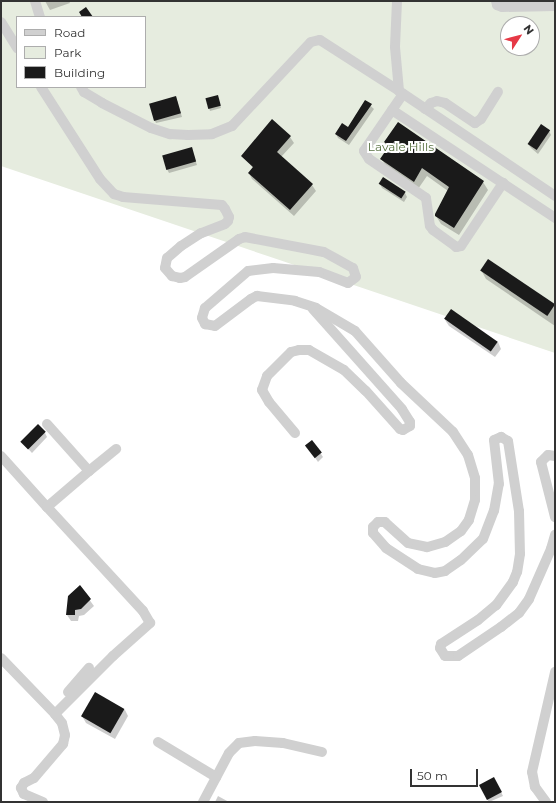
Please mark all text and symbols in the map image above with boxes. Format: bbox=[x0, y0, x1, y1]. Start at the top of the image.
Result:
legend bbox=[16, 16, 146, 88]
north arrow bbox=[500, 16, 540, 56]
text: N bbox=[521, 22, 537, 37]
text: Road bbox=[54, 25, 85, 40]
text: Park bbox=[54, 45, 81, 60]
text: Building bbox=[54, 65, 105, 80]
park label: Lavale Hills bbox=[368, 140, 434, 154]
scale bar bbox=[412, 761, 480, 787]
text: 50 m bbox=[417, 768, 448, 783]

